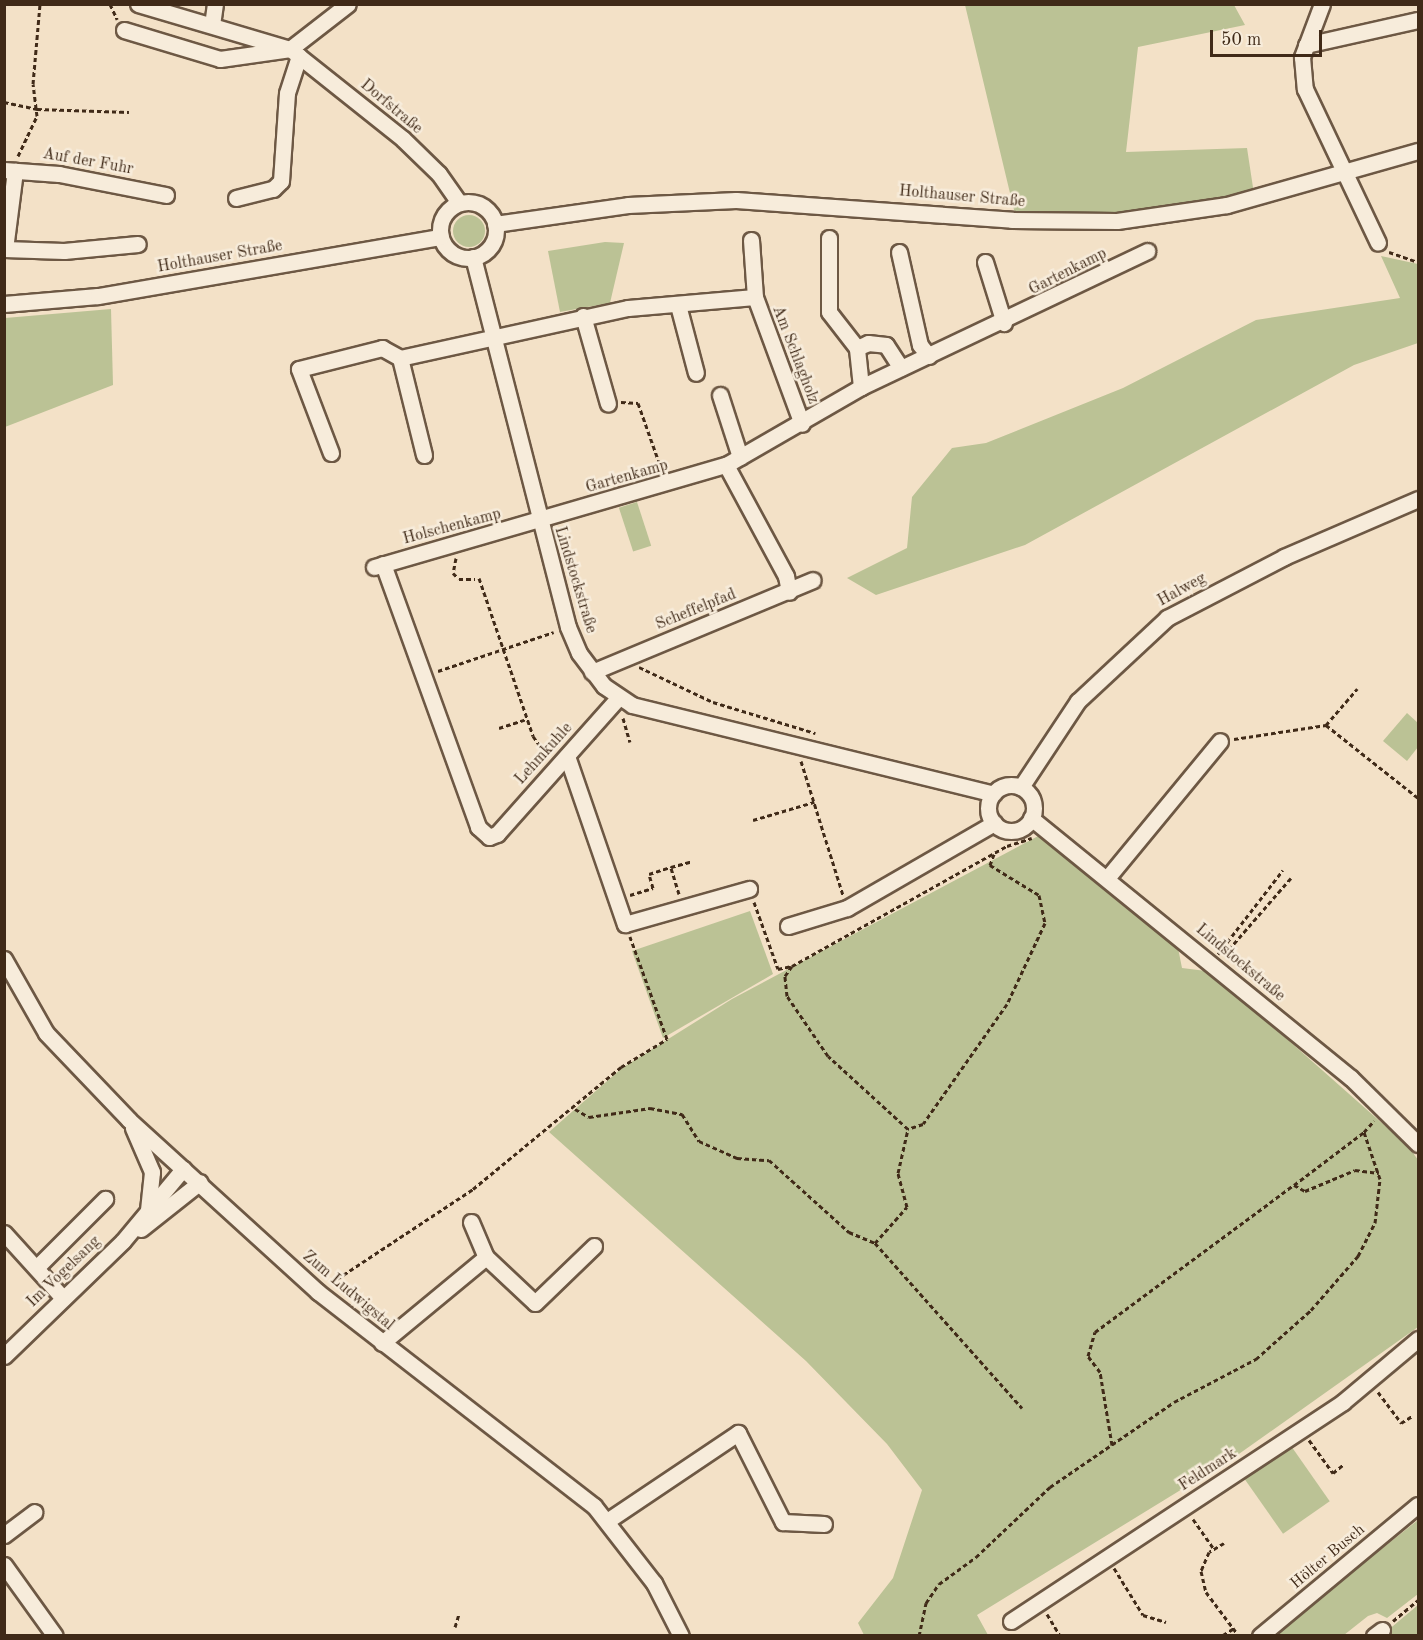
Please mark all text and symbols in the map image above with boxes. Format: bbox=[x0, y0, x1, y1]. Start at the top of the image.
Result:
scale bar bbox=[1213, 18, 1326, 56]
text: 50 m bbox=[1221, 31, 1261, 49]
street label: Dorfstraße bbox=[356, 76, 426, 138]
street label: Auf der Fuhr bbox=[41, 145, 135, 179]
street label: Holthauser Straße bbox=[898, 182, 1026, 212]
street label: Holthauser Straße bbox=[156, 237, 284, 277]
street label: Gartenkamp bbox=[1026, 244, 1110, 300]
street label: Am Schlagholz bbox=[767, 303, 823, 407]
street label: Gartenkamp bbox=[584, 456, 670, 498]
street label: Holschenkamp bbox=[401, 505, 503, 549]
street label: Lindstockstraße bbox=[550, 524, 600, 636]
street label: Halweg bbox=[1154, 569, 1210, 611]
street label: Scheffelpfad bbox=[653, 585, 739, 635]
street label: Lehmkuhle bbox=[511, 719, 577, 789]
street label: Lindstockstraße bbox=[1191, 920, 1289, 1006]
street label: Im Vogelsang bbox=[23, 1232, 105, 1312]
street label: Zum Ludwigstal bbox=[298, 1247, 398, 1335]
street label: Feldmark bbox=[1175, 1444, 1241, 1496]
street label: Hölter Busch bbox=[1287, 1520, 1369, 1594]

